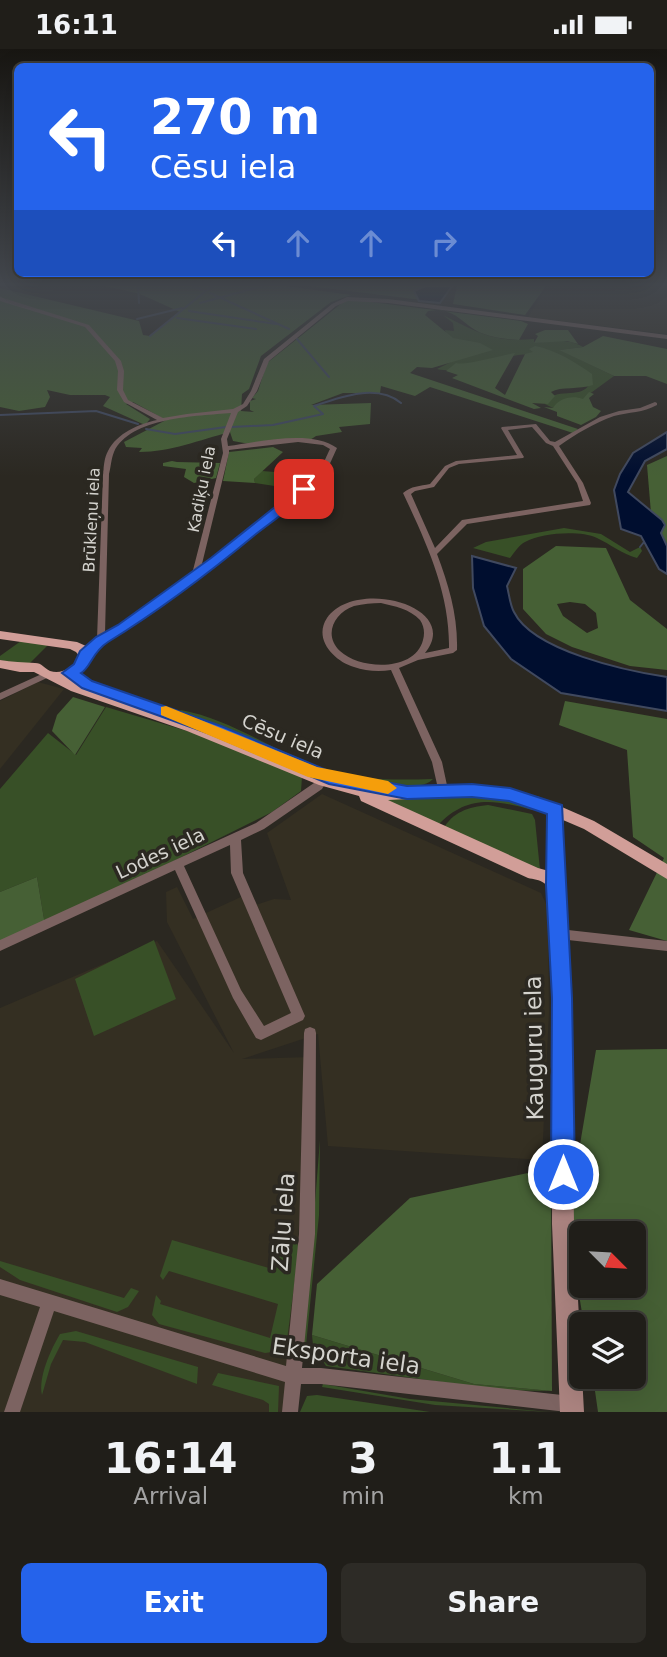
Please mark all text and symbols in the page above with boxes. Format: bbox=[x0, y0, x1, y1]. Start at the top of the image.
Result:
text: 16:11 bbox=[35, 10, 118, 40]
text: 270 m bbox=[150, 89, 320, 146]
icon: left bbox=[35, 91, 126, 182]
text: Cēsu iela bbox=[150, 148, 296, 186]
icon: left bbox=[206, 224, 244, 262]
icon: ahead bbox=[279, 224, 317, 262]
icon: ahead bbox=[352, 224, 390, 262]
icon: right bbox=[425, 224, 463, 262]
street label: Kadiķu iela bbox=[184, 444, 219, 534]
pin bbox=[274, 459, 334, 519]
street label: Brūkleņu iela bbox=[79, 467, 104, 573]
icon: arrive bbox=[285, 470, 323, 508]
street label: Cēsu iela bbox=[239, 709, 327, 763]
street label: Lodes iela bbox=[112, 823, 208, 883]
street label: Kauguru iela bbox=[520, 975, 548, 1121]
position arrow bbox=[526, 1137, 600, 1211]
street label: Zāļu iela bbox=[267, 1172, 300, 1272]
north arrow bbox=[569, 1221, 646, 1299]
map controls bbox=[569, 1221, 646, 1389]
button: layers bbox=[569, 1312, 646, 1389]
street label: Eksporta iela bbox=[270, 1333, 422, 1379]
text: 16:14 bbox=[104, 1434, 238, 1483]
text: 3 bbox=[349, 1434, 378, 1483]
text: 1.1 bbox=[489, 1434, 563, 1483]
text: Arrival bbox=[133, 1483, 208, 1509]
text: min bbox=[341, 1483, 385, 1509]
text: km bbox=[508, 1483, 544, 1509]
button: Exit bbox=[21, 1563, 327, 1643]
button: Share bbox=[341, 1563, 646, 1643]

